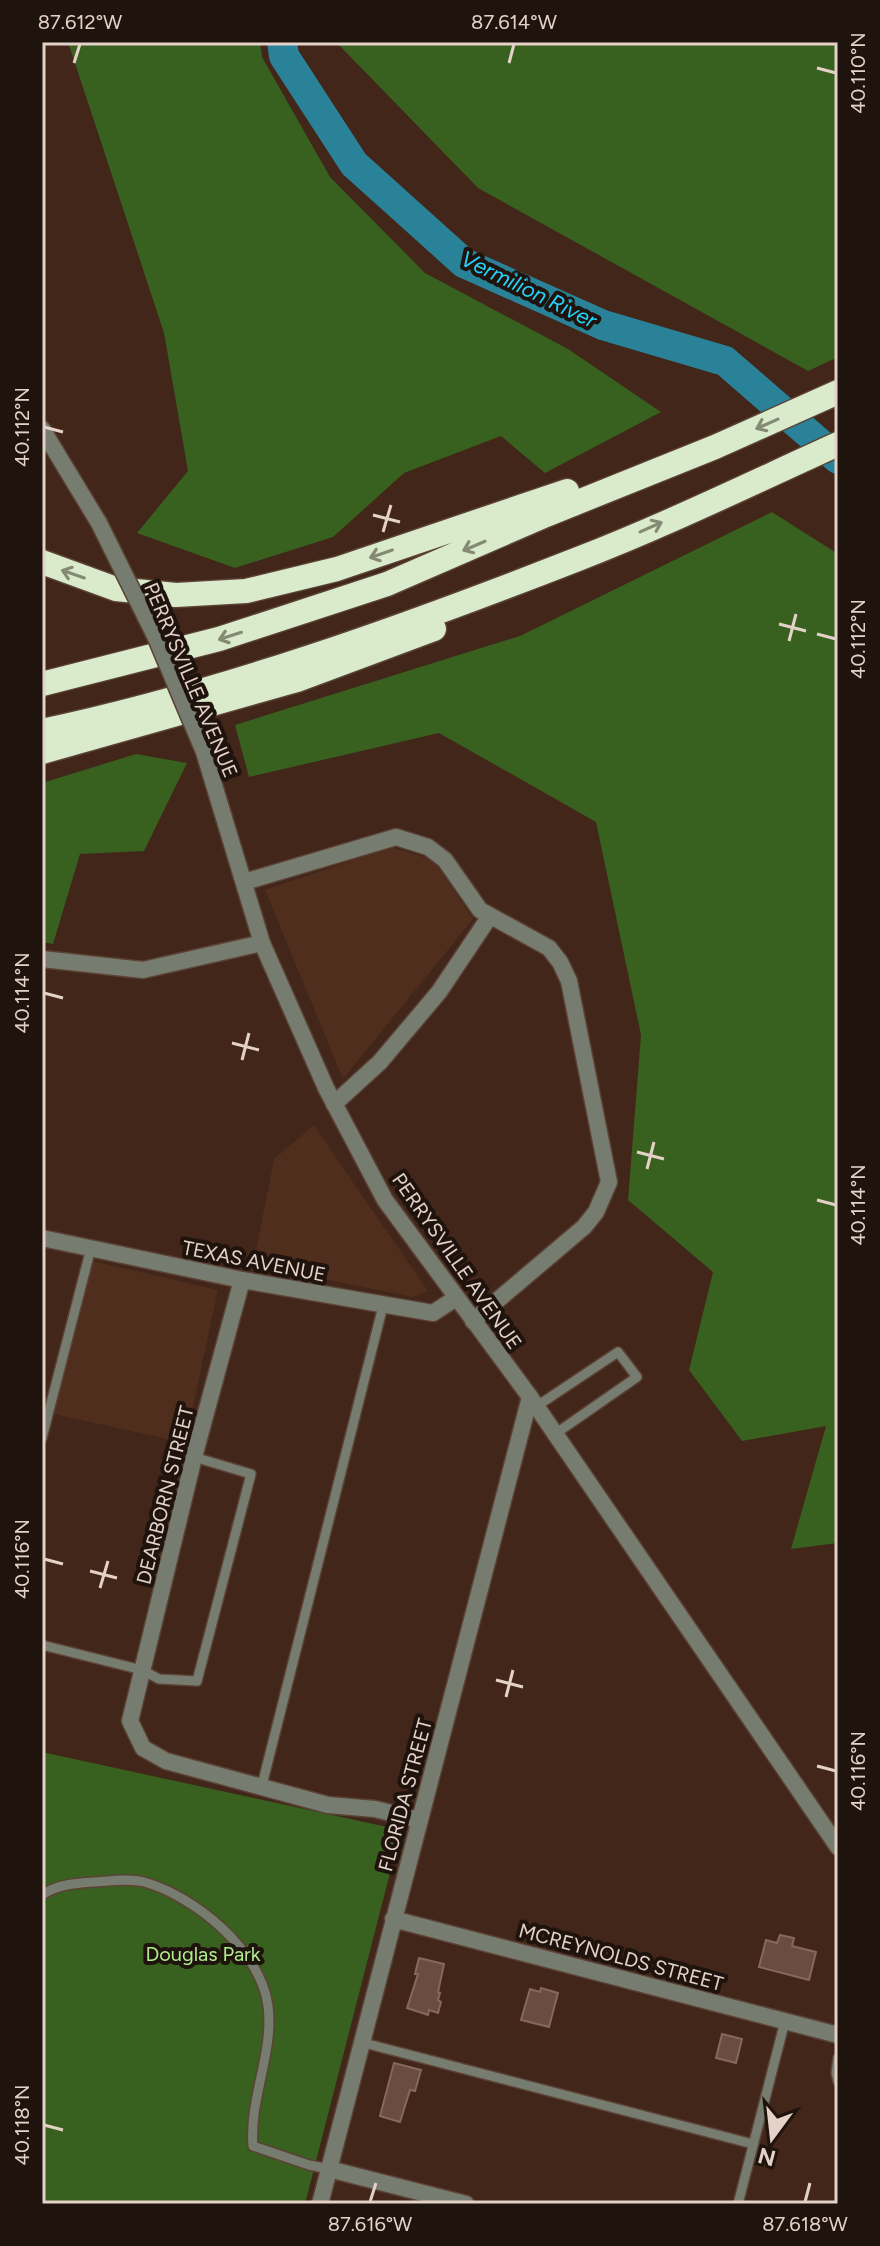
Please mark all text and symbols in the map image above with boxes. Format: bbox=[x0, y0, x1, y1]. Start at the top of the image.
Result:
text: 87.612°W bbox=[38, 10, 122, 34]
text: 87.614°W bbox=[471, 10, 557, 34]
text: 40.110°N bbox=[846, 32, 870, 114]
water label: Vermilion River bbox=[456, 245, 602, 335]
text: 40.112°N bbox=[10, 387, 34, 467]
one-way arrow bbox=[755, 417, 780, 432]
one-way arrow bbox=[639, 519, 663, 534]
one-way arrow bbox=[462, 539, 487, 554]
one-way arrow bbox=[368, 548, 393, 563]
one-way arrow bbox=[60, 566, 85, 581]
street label: PERRYSVILLE AVENUE bbox=[139, 579, 243, 781]
text: 40.112°N bbox=[846, 599, 870, 679]
one-way arrow bbox=[218, 629, 243, 644]
text: 40.114°N bbox=[10, 952, 34, 1034]
text: 40.114°N bbox=[846, 1164, 870, 1246]
street label: PERRYSVILLE AVENUE bbox=[387, 1168, 527, 1354]
street label: TEXAS AVENUE bbox=[180, 1235, 328, 1287]
street label: DEARBORN STREET bbox=[131, 1403, 199, 1587]
text: 40.116°N bbox=[10, 1519, 34, 1599]
street label: FLORIDA STREET bbox=[373, 1716, 437, 1874]
text: 40.116°N bbox=[846, 1731, 870, 1811]
street label: MCREYNOLDS STREET bbox=[516, 1918, 726, 1996]
park label: Douglas Park bbox=[145, 1942, 261, 1966]
text: 40.118°N bbox=[10, 2084, 34, 2166]
north arrow bbox=[732, 2098, 812, 2178]
text: N bbox=[755, 2142, 779, 2172]
text: 87.616°W bbox=[328, 2212, 412, 2236]
text: 87.618°W bbox=[762, 2212, 848, 2236]

